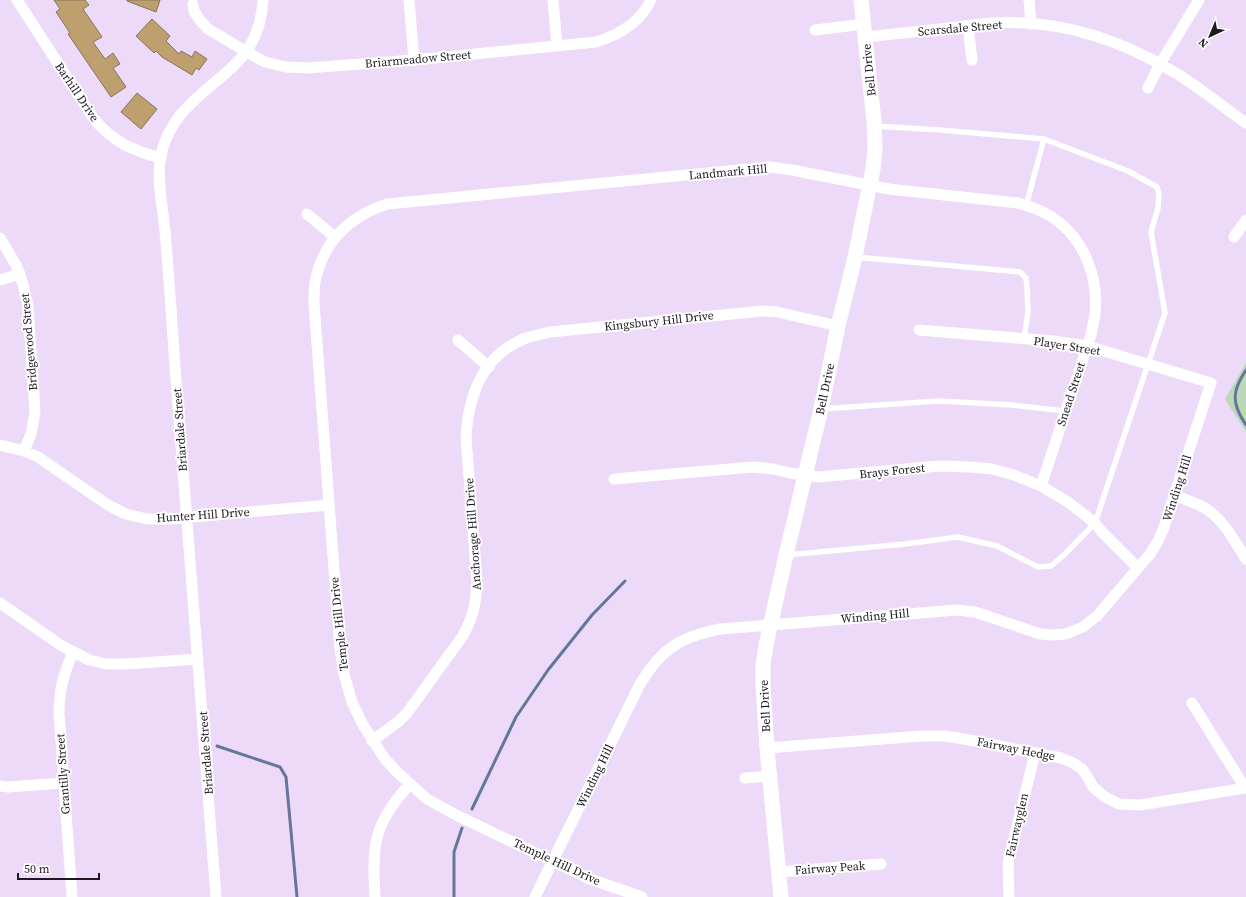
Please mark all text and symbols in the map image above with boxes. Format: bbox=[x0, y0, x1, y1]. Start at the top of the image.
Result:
street label: Scarsdale Street bbox=[917, 16, 1003, 40]
north arrow bbox=[1190, 16, 1230, 56]
text: N bbox=[1195, 35, 1211, 51]
street label: Bell Drive bbox=[858, 43, 880, 97]
street label: Briarmeadow Street bbox=[364, 46, 472, 72]
street label: Barhill Drive bbox=[51, 59, 103, 125]
street label: Landmark Hill bbox=[688, 161, 768, 183]
street label: Bridgewood Street bbox=[17, 293, 41, 391]
street label: Kingsbury Hill Drive bbox=[603, 307, 715, 335]
street label: Player Street bbox=[1032, 333, 1102, 359]
street label: Snead Street bbox=[1053, 360, 1089, 428]
street label: Bell Drive bbox=[812, 362, 838, 416]
street label: Briardale Street bbox=[169, 388, 191, 472]
street label: Winding Hill bbox=[1159, 452, 1195, 523]
street label: Brays Forest bbox=[858, 460, 926, 482]
street label: Anchorage Hill Drive bbox=[461, 477, 485, 591]
street label: Hunter Hill Drive bbox=[156, 504, 250, 526]
street label: Temple Hill Drive bbox=[326, 576, 352, 672]
street label: Winding Hill bbox=[840, 605, 910, 627]
street label: Bell Drive bbox=[756, 679, 774, 733]
street label: Briardale Street bbox=[195, 711, 217, 795]
street label: Grantilly Street bbox=[52, 733, 74, 815]
street label: Fairway Hedge bbox=[975, 734, 1057, 764]
street label: Winding Hill bbox=[573, 741, 617, 811]
street label: Fairwayglen bbox=[1002, 791, 1032, 859]
street label: Temple Hill Drive bbox=[511, 835, 603, 889]
scale bar bbox=[18, 855, 99, 881]
street label: Fairway Peak bbox=[794, 858, 866, 878]
text: 50 m bbox=[24, 861, 50, 877]

